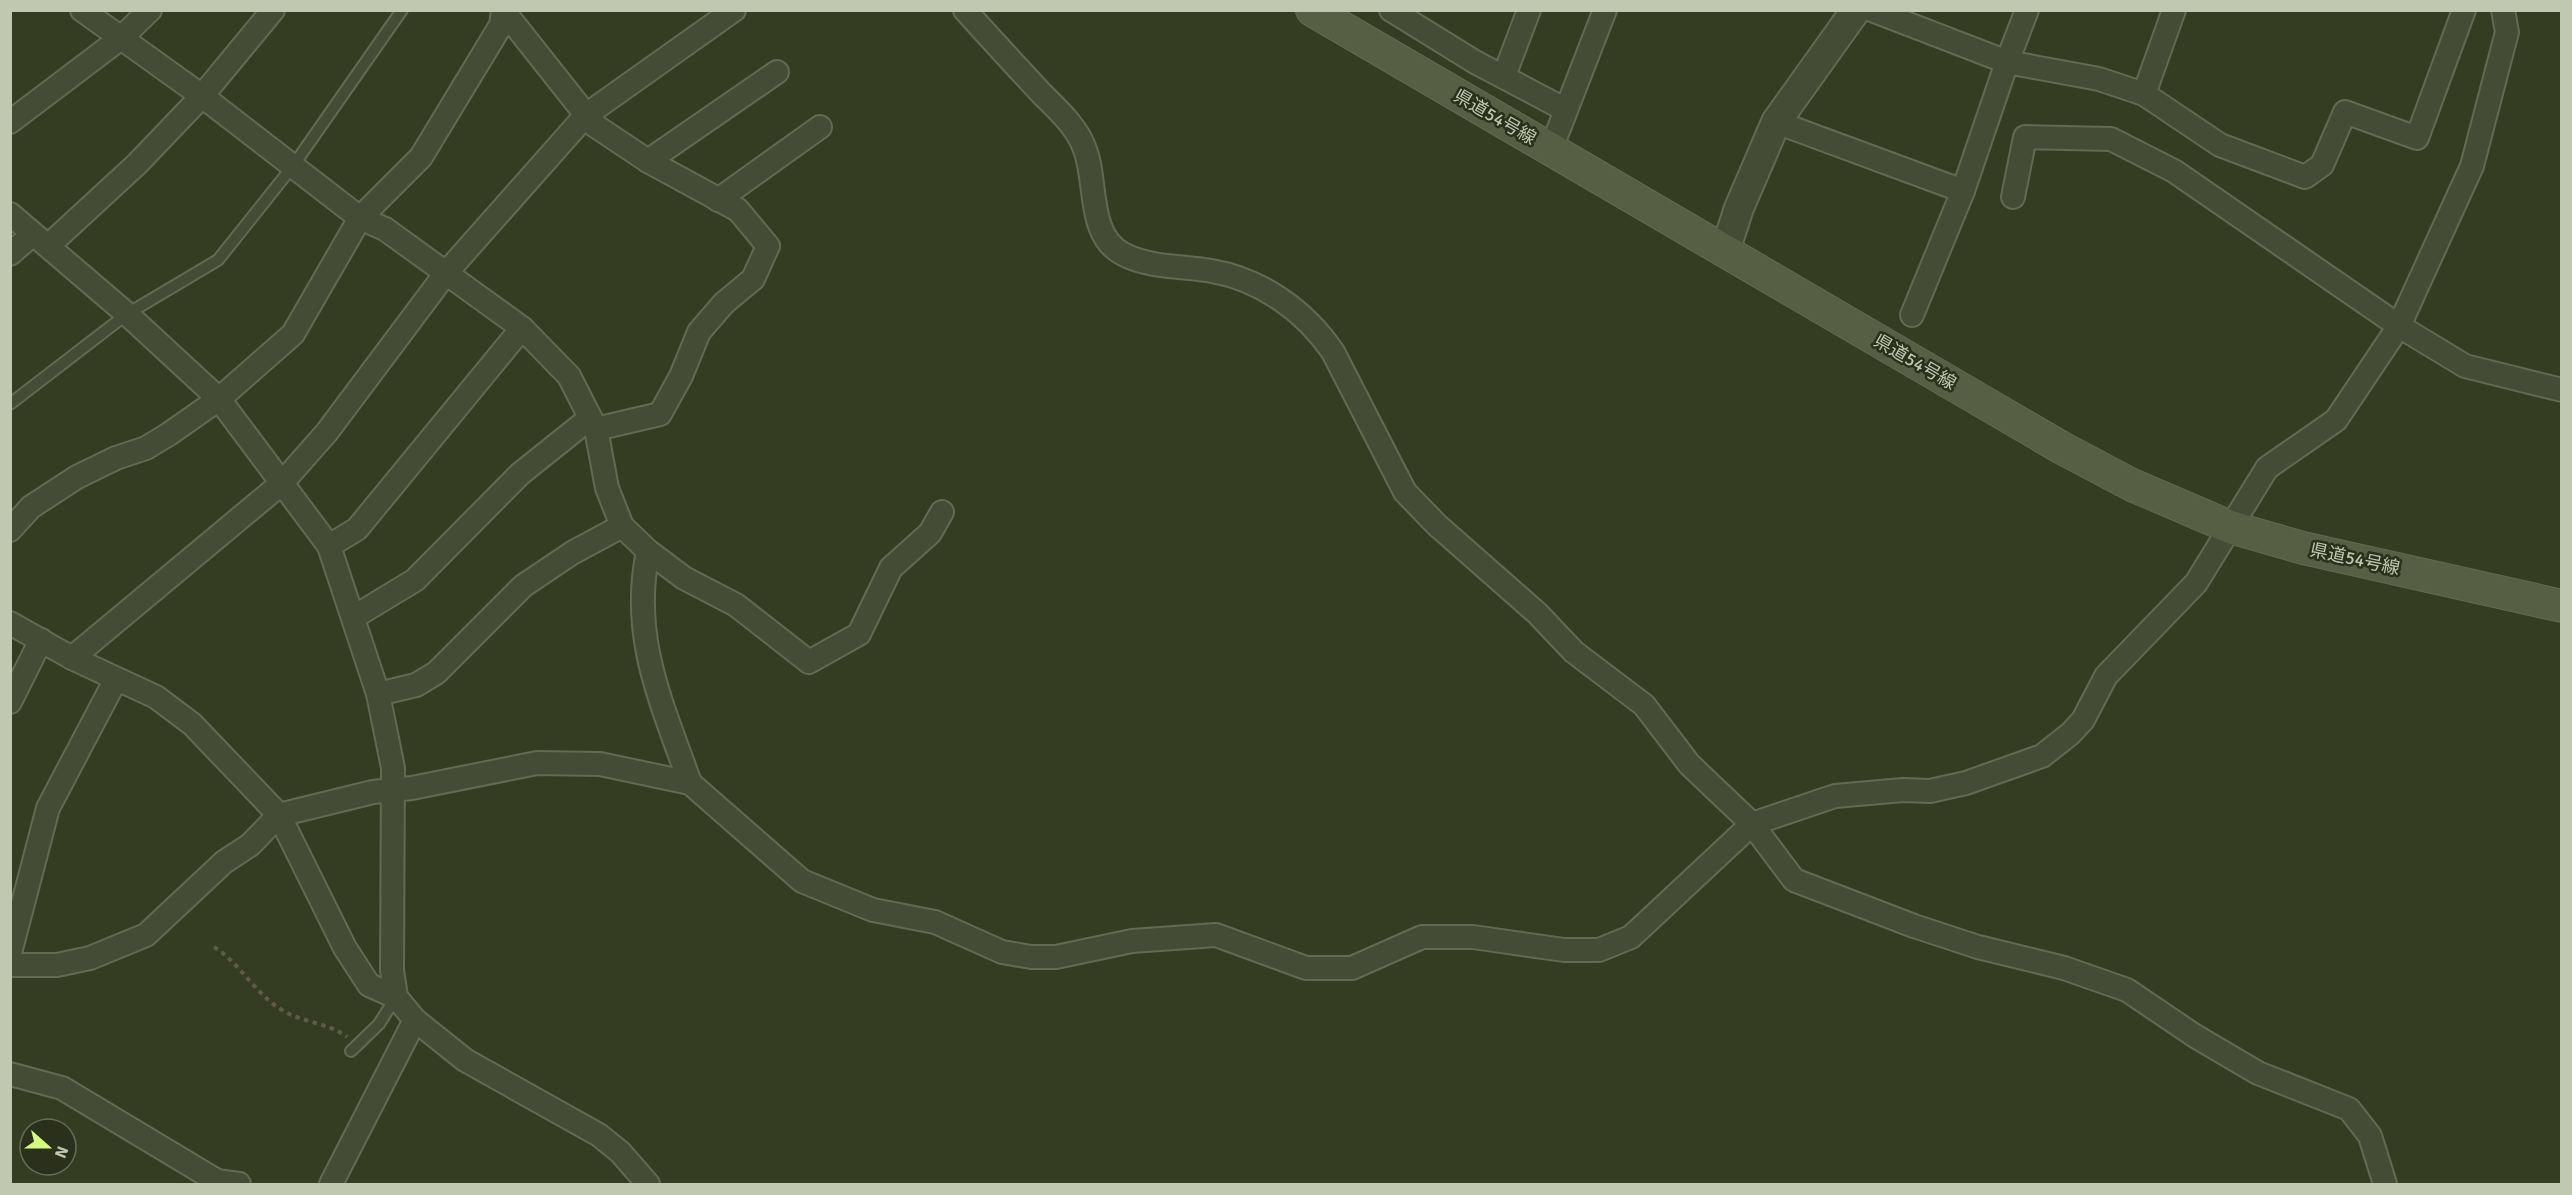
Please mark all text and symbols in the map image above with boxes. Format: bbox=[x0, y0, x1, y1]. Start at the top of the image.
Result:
street label: 県道54号線 bbox=[1450, 85, 1540, 149]
street label: 県道54号線 bbox=[1870, 330, 1960, 394]
street label: 県道54号線 bbox=[2308, 539, 2402, 579]
north arrow bbox=[18, 1117, 78, 1177]
text: N bbox=[50, 1143, 72, 1161]

